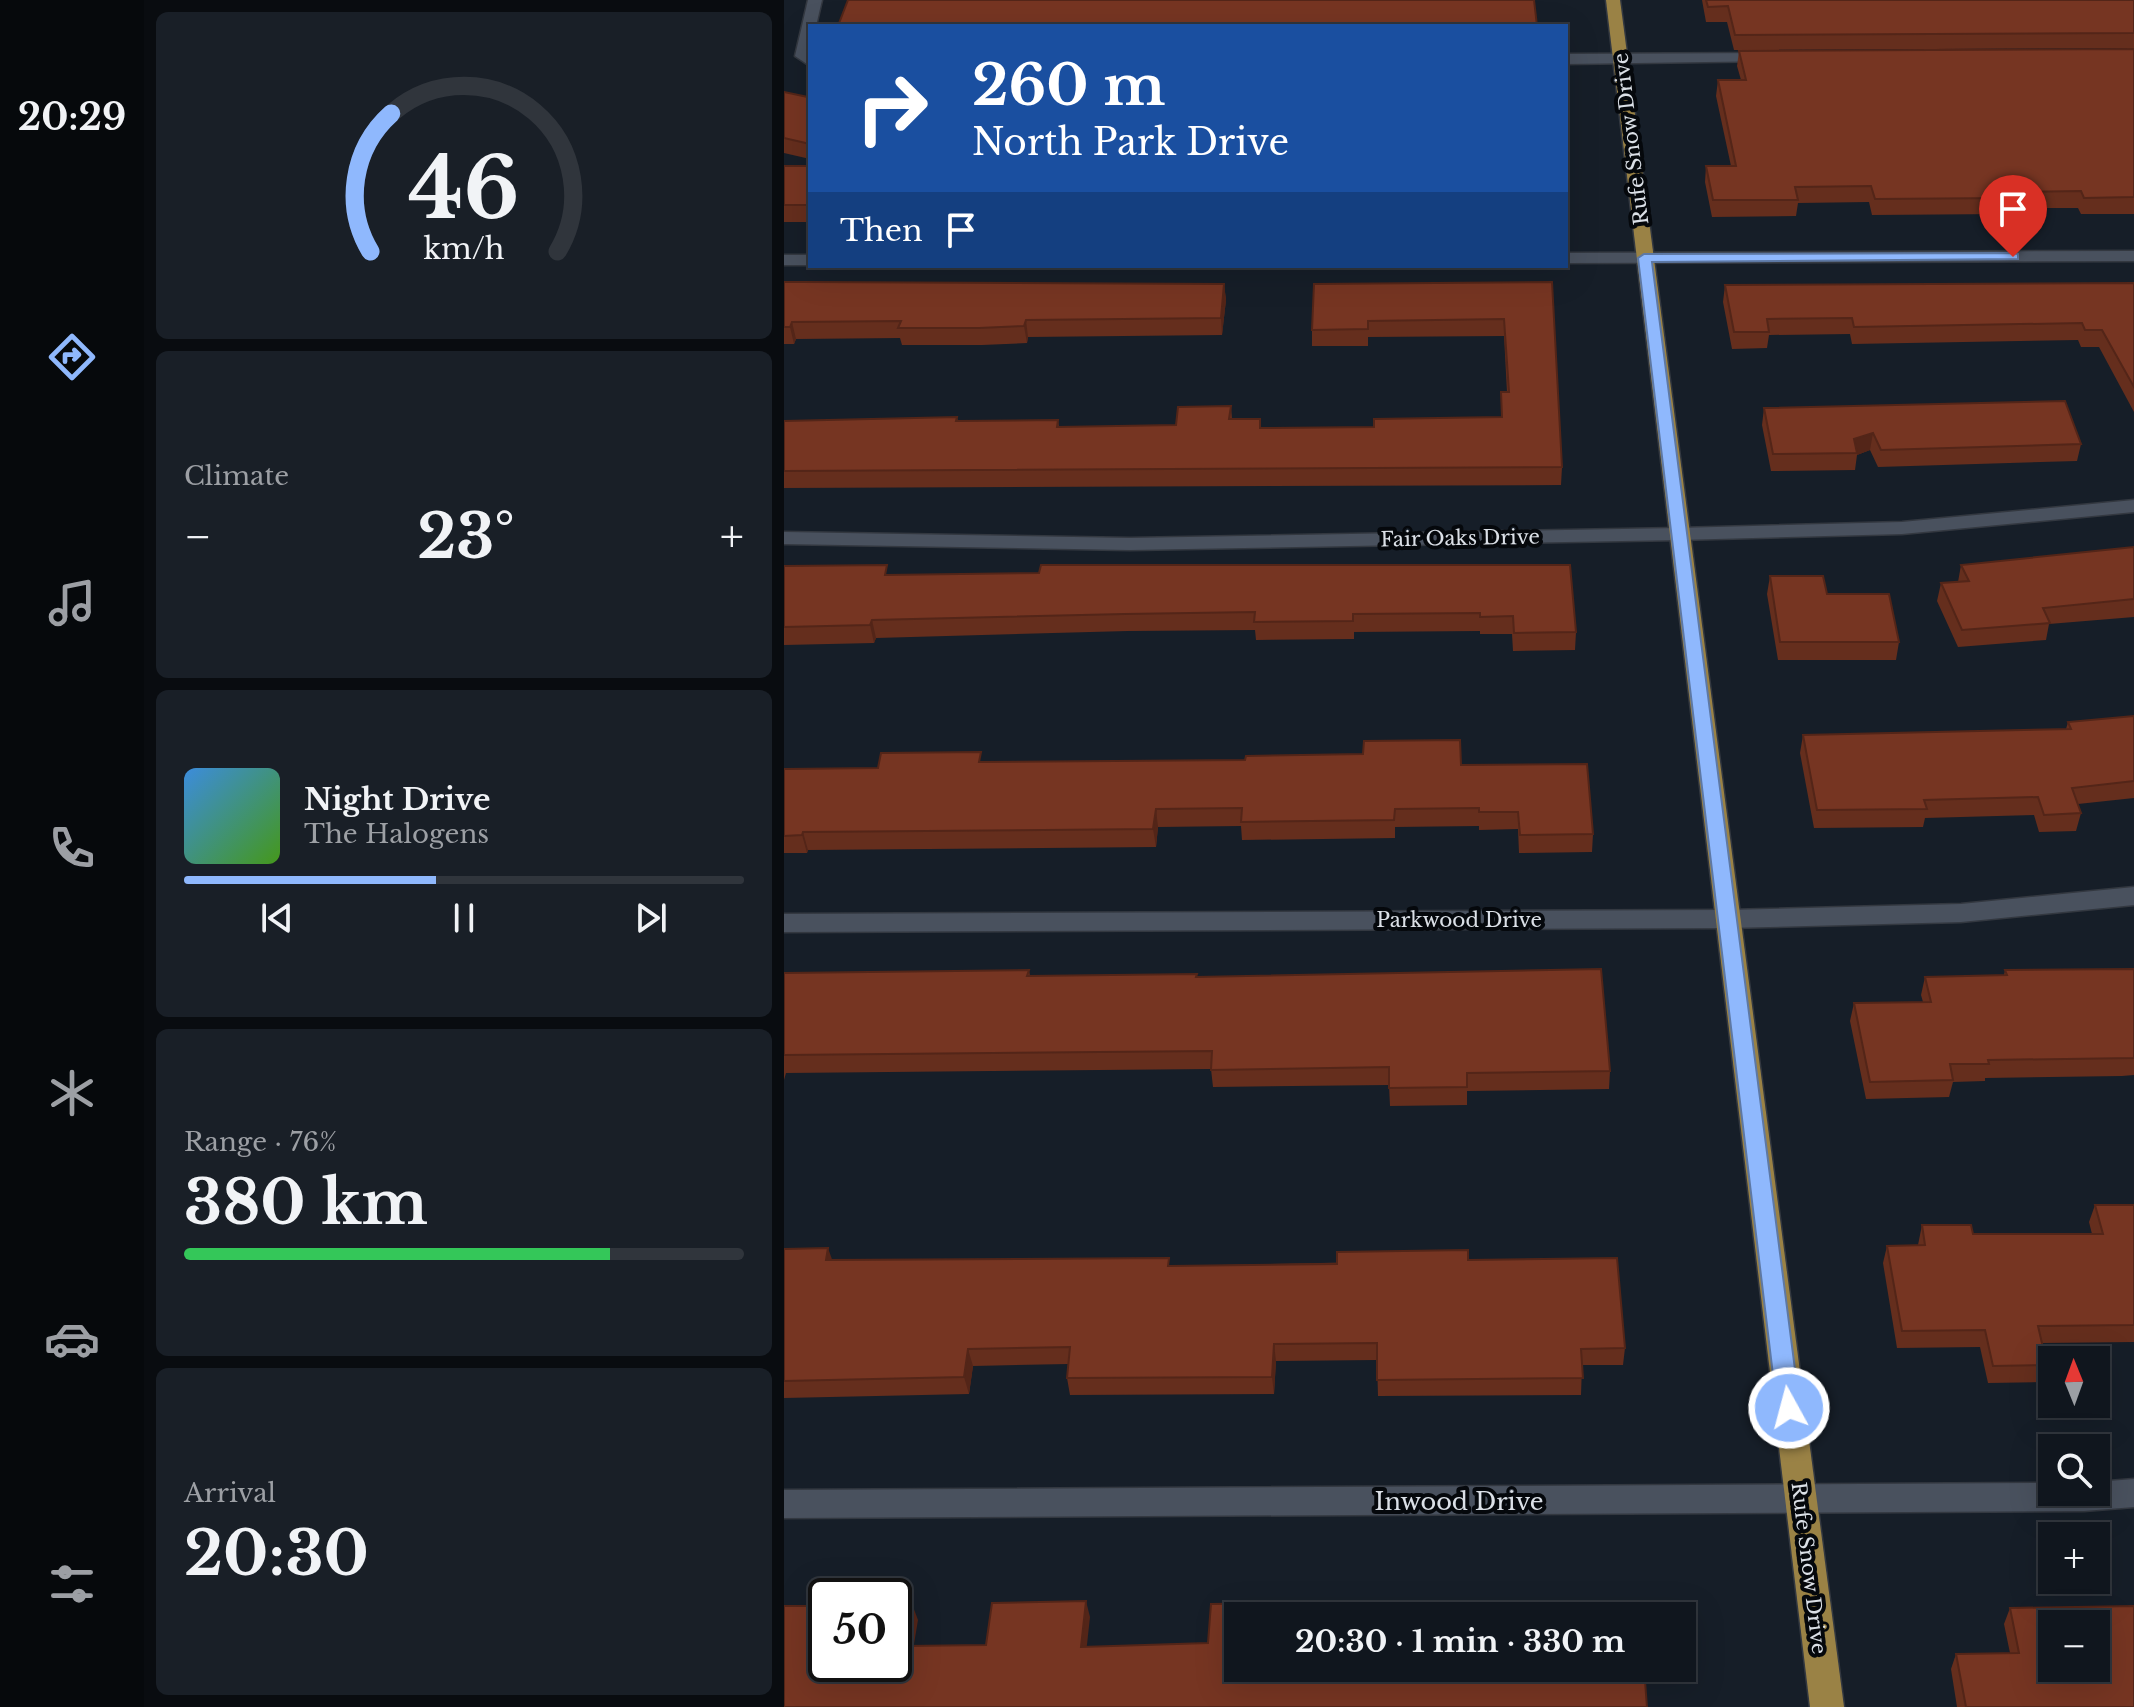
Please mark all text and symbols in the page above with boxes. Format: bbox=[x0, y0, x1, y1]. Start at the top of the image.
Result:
text: 260 m bbox=[972, 51, 1165, 120]
street label: Rufe Snow Drive bbox=[1609, 52, 1653, 226]
icon: right bbox=[840, 56, 944, 160]
text: 20:29 bbox=[18, 95, 126, 140]
text: North Park Drive bbox=[972, 120, 1289, 165]
text: 46 bbox=[408, 136, 520, 239]
pin bbox=[1979, 175, 2047, 257]
icon: arrive bbox=[1991, 187, 2035, 231]
icon: arrive bbox=[939, 208, 983, 252]
text: Then bbox=[840, 212, 923, 249]
text: km/h bbox=[423, 231, 505, 267]
icon: directions bbox=[44, 329, 100, 385]
text: Climate bbox=[184, 460, 289, 492]
text: 23° bbox=[417, 500, 515, 574]
text: − bbox=[184, 509, 212, 564]
text: + bbox=[720, 509, 744, 564]
street label: Fair Oaks Drive bbox=[1380, 525, 1540, 551]
icon: music bbox=[44, 575, 100, 631]
text: Night Drive bbox=[304, 781, 490, 818]
text: The Halogens bbox=[304, 818, 489, 850]
icon: phone bbox=[44, 820, 100, 876]
icon: previous bbox=[255, 896, 299, 940]
icon: pause bbox=[442, 896, 486, 940]
icon: next bbox=[629, 896, 673, 940]
street label: Parkwood Drive bbox=[1376, 908, 1542, 932]
icon: climate bbox=[44, 1065, 100, 1121]
text: Range · 76% bbox=[184, 1126, 337, 1158]
text: 380 km bbox=[184, 1166, 428, 1240]
icon: car bbox=[44, 1311, 100, 1367]
north arrow bbox=[2038, 1346, 2110, 1418]
map controls bbox=[2038, 1346, 2110, 1682]
position arrow bbox=[1747, 1366, 1831, 1450]
button: search bbox=[2038, 1434, 2110, 1506]
text: Arrival bbox=[184, 1477, 276, 1509]
street label: Rufe Snow Drive bbox=[1787, 1481, 1831, 1655]
street label: Inwood Drive bbox=[1374, 1487, 1544, 1516]
text: 20:30 bbox=[184, 1517, 369, 1591]
button: + bbox=[2038, 1522, 2110, 1594]
icon: filters bbox=[44, 1556, 100, 1612]
speed limit sign: 50 bbox=[808, 1578, 912, 1682]
button: − bbox=[2038, 1610, 2110, 1682]
text: 20:30 · 1 min · 330 m bbox=[1295, 1623, 1625, 1660]

